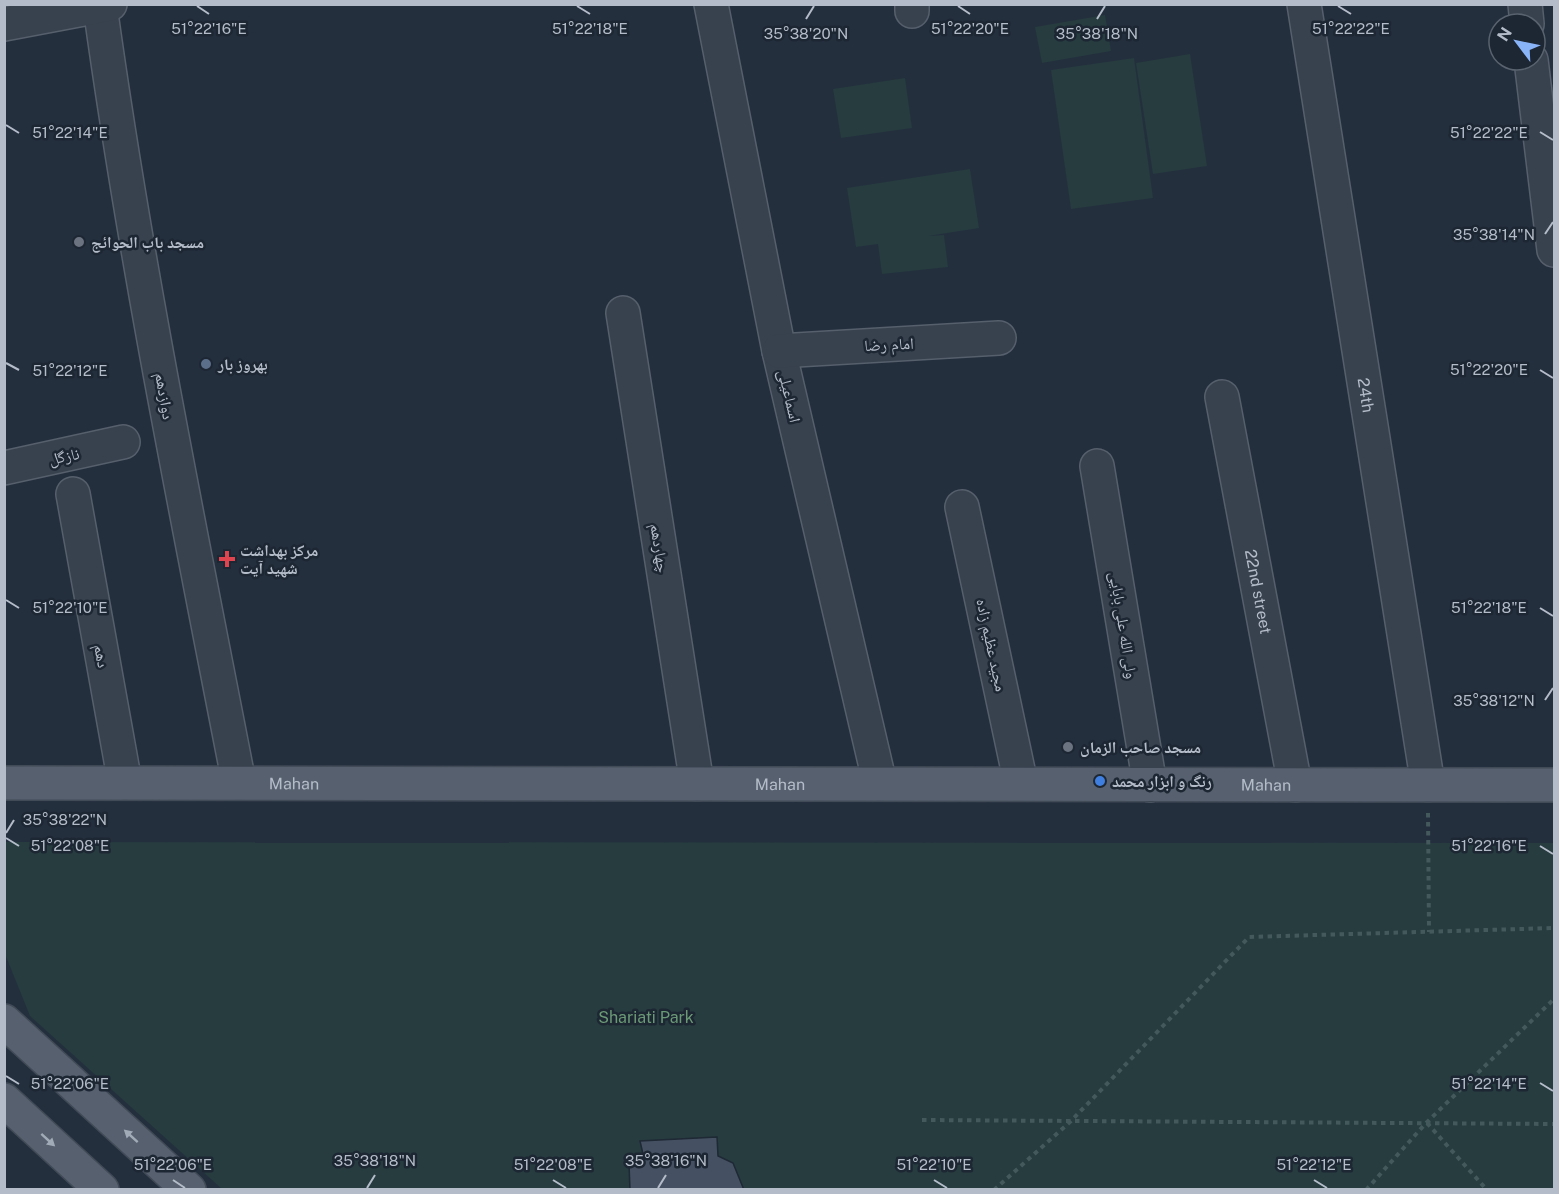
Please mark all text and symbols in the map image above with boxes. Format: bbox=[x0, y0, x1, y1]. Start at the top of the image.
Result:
north arrow bbox=[1487, 12, 1547, 72]
text: 51°22'16"E bbox=[171, 20, 247, 37]
text: 51°22'18"E bbox=[552, 20, 628, 37]
text: 51°22'20"E bbox=[931, 20, 1009, 37]
text: 51°22'22"E bbox=[1312, 20, 1390, 37]
text: N bbox=[1493, 24, 1516, 45]
text: 35°38'20"N bbox=[764, 25, 848, 42]
text: 35°38'18"N bbox=[1056, 25, 1138, 42]
text: 51°22'14"E bbox=[32, 124, 108, 141]
text: 51°22'22"E bbox=[1450, 124, 1528, 141]
text: 35°38'14"N bbox=[1453, 226, 1535, 243]
place label: مسجد باب الحوائج bbox=[91, 233, 204, 253]
marker: مسجد باب الحوائج bbox=[72, 235, 86, 249]
street label: امام رضا bbox=[864, 334, 914, 356]
place label: بهروز بار bbox=[217, 355, 268, 374]
marker: بهروز بار bbox=[199, 357, 213, 371]
text: 51°22'20"E bbox=[1450, 361, 1528, 378]
text: 51°22'12"E bbox=[33, 362, 108, 379]
street label: اسماعیلی bbox=[773, 368, 805, 425]
street label: دوازدهم bbox=[150, 371, 178, 421]
street label: 24th bbox=[1353, 376, 1378, 414]
street label: نازگل bbox=[47, 444, 81, 470]
street label: چهاردهم bbox=[645, 522, 673, 574]
place label: مرکز بهداشت شهید آیت bbox=[240, 541, 318, 578]
street label: 22nd street bbox=[1241, 548, 1275, 636]
marker: مرکز بهداشت شهید آیت bbox=[218, 550, 236, 568]
street label: ولی الله علی‌ بابایی bbox=[1105, 570, 1141, 680]
street label: مجید عظیم زاده bbox=[971, 597, 1011, 694]
text: 51°22'10"E bbox=[32, 599, 108, 616]
text: 51°22'18"E bbox=[1451, 599, 1527, 616]
street label: دهم bbox=[89, 643, 113, 669]
text: 35°38'12"N bbox=[1453, 692, 1535, 709]
place label: مسجد صاحب الزمان bbox=[1080, 738, 1201, 757]
marker: مسجد صاحب الزمان bbox=[1061, 740, 1075, 754]
place label: رنگ و ابزار محمد bbox=[1112, 772, 1212, 791]
street label: Mahan bbox=[269, 774, 319, 793]
marker: رنگ و ابزار محمد bbox=[1093, 774, 1107, 788]
street label: Mahan bbox=[755, 775, 805, 794]
street label: Mahan bbox=[1241, 776, 1291, 795]
text: 35°38'22"N bbox=[23, 811, 107, 828]
text: 51°22'08"E bbox=[31, 837, 109, 854]
text: 51°22'16"E bbox=[1451, 837, 1527, 854]
park label: Shariati Park bbox=[598, 1008, 694, 1027]
text: 51°22'06"E bbox=[31, 1075, 109, 1092]
text: 51°22'14"E bbox=[1451, 1075, 1527, 1092]
one-way arrow bbox=[124, 1130, 139, 1143]
one-way arrow bbox=[40, 1133, 55, 1146]
text: 35°38'18"N bbox=[334, 1152, 416, 1169]
text: 35°38'16"N bbox=[625, 1152, 707, 1169]
text: 51°22'06"E bbox=[134, 1156, 212, 1173]
text: 51°22'08"E bbox=[514, 1156, 592, 1173]
text: 51°22'10"E bbox=[896, 1156, 972, 1173]
text: 51°22'12"E bbox=[1277, 1156, 1352, 1173]

